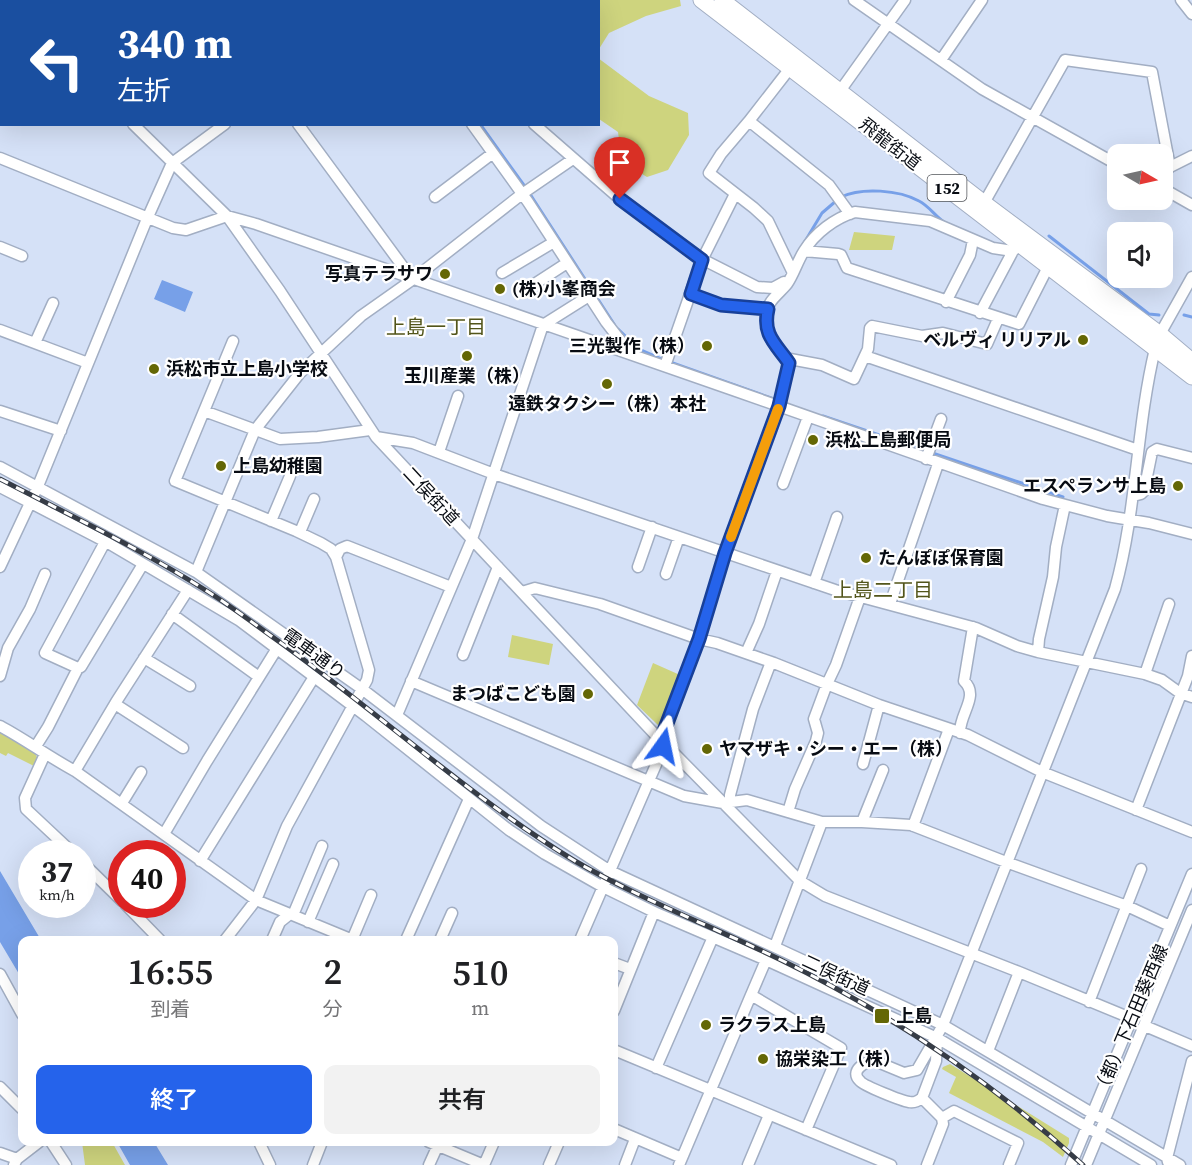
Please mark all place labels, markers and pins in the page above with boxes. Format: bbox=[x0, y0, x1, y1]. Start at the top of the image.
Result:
pin bbox=[594, 137, 645, 199]
place label: 写真テラサワ bbox=[325, 261, 433, 286]
marker: 写真テラサワ bbox=[438, 267, 452, 281]
place label: (株)小峯商会 bbox=[512, 276, 616, 301]
marker: (株)小峯商会 bbox=[493, 282, 507, 296]
place label: ベルヴィ リリアル bbox=[923, 327, 1071, 352]
place label: 三光製作（株） bbox=[569, 333, 695, 358]
marker: ベルヴィ リリアル bbox=[1076, 333, 1090, 347]
marker: 三光製作（株） bbox=[700, 339, 714, 353]
marker: 玉川産業（株） bbox=[460, 349, 474, 363]
place label: 浜松市立上島小学校 bbox=[166, 356, 328, 381]
marker: 浜松市立上島小学校 bbox=[147, 362, 161, 376]
place label: 玉川産業（株） bbox=[404, 363, 530, 388]
marker: 遠鉄タクシー（株）本社 bbox=[600, 377, 614, 391]
place label: 遠鉄タクシー（株）本社 bbox=[508, 391, 706, 416]
place label: 浜松上島郵便局 bbox=[825, 427, 951, 452]
marker: 浜松上島郵便局 bbox=[806, 433, 820, 447]
place label: 上島幼稚園 bbox=[233, 453, 323, 478]
marker: 上島幼稚園 bbox=[214, 459, 228, 473]
place label: エスペランサ上島 bbox=[1023, 473, 1166, 498]
marker: エスペランサ上島 bbox=[1171, 479, 1185, 493]
place label: たんぽぽ保育園 bbox=[878, 545, 1004, 570]
marker: たんぽぽ保育園 bbox=[859, 551, 873, 565]
place label: まつばこども園 bbox=[450, 681, 576, 706]
marker: まつばこども園 bbox=[581, 687, 595, 701]
place label: ヤマザキ・シー・エー（株） bbox=[719, 736, 953, 761]
marker: ヤマザキ・シー・エー（株） bbox=[700, 742, 714, 756]
place label: 上島 bbox=[896, 1003, 932, 1028]
marker: 上島 bbox=[873, 1007, 891, 1025]
place label: ラクラス上島 bbox=[718, 1012, 826, 1037]
marker: ラクラス上島 bbox=[699, 1018, 713, 1032]
place label: 協栄染工（株） bbox=[775, 1046, 901, 1071]
marker: 協栄染工（株） bbox=[756, 1052, 770, 1066]

